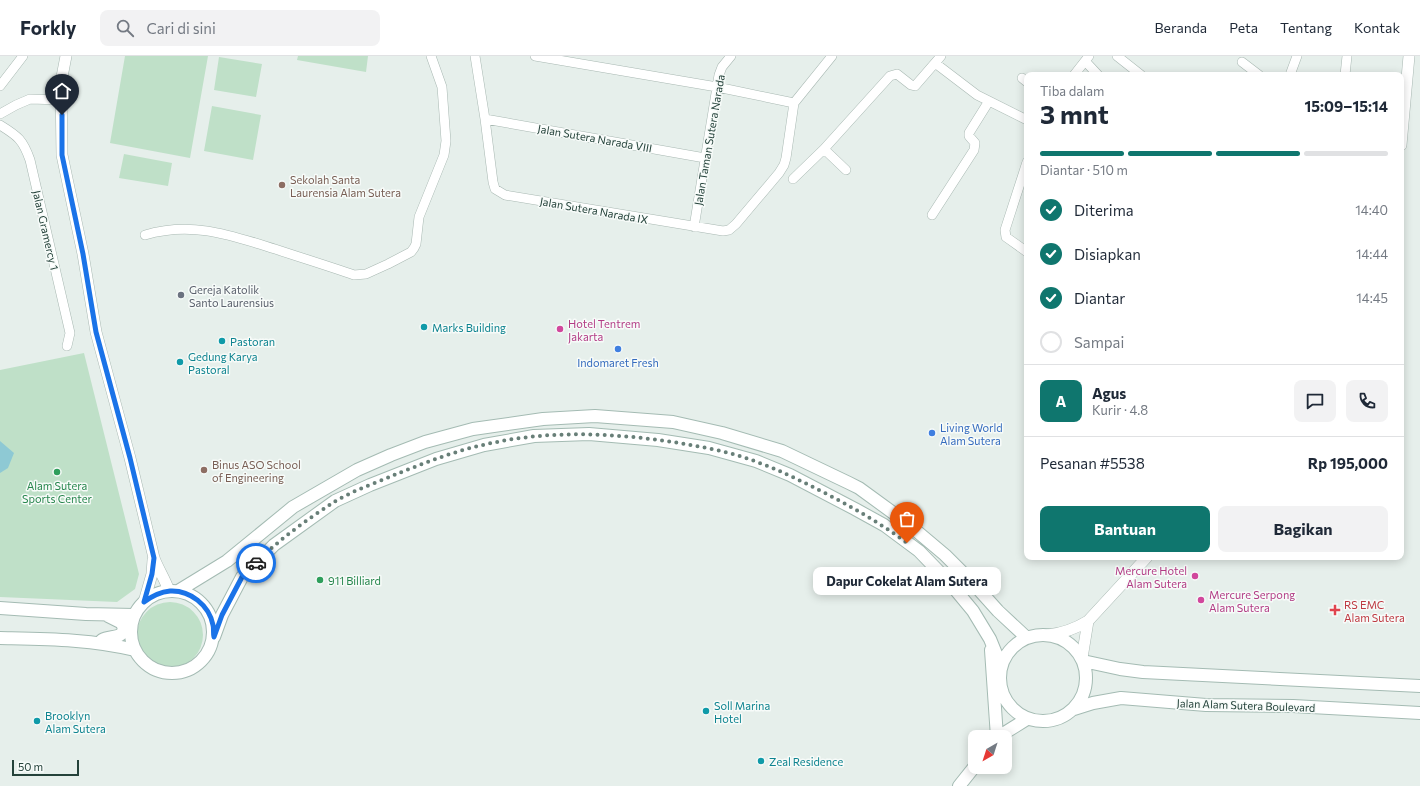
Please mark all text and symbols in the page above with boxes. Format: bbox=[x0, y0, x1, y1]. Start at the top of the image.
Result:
search box bbox=[100, 10, 380, 46]
text: Forkly bbox=[20, 16, 76, 39]
icon: search bbox=[114, 17, 136, 39]
text: Cari di sini bbox=[146, 19, 216, 37]
text: Beranda bbox=[1155, 19, 1207, 36]
text: Peta bbox=[1229, 19, 1258, 36]
text: Tentang bbox=[1280, 19, 1332, 36]
text: Kontak bbox=[1354, 19, 1400, 36]
pin bbox=[45, 74, 79, 115]
street label: Jalan Taman Sutera Narada bbox=[691, 74, 728, 207]
icon: home bbox=[51, 80, 73, 102]
text: Tiba dalam bbox=[1040, 83, 1104, 99]
text: 15:09–15:14 bbox=[1305, 97, 1388, 115]
text: 3 mnt bbox=[1040, 98, 1109, 129]
street label: Jalan Sutera Narada VIII bbox=[537, 122, 653, 155]
text: Diantar · 510 m bbox=[1040, 162, 1128, 178]
place label: Sekolah Santa Laurensia Alam Sutera bbox=[290, 173, 401, 199]
marker: Sekolah Santa Laurensia Alam Sutera bbox=[277, 180, 287, 190]
street label: Jalan Gramercy 1 bbox=[30, 189, 62, 271]
street label: Jalan Sutera Narada IX bbox=[539, 194, 650, 227]
icon: check bbox=[1040, 199, 1062, 221]
text: Diterima bbox=[1074, 201, 1134, 219]
text: 14:40 bbox=[1355, 202, 1388, 218]
icon: check bbox=[1040, 243, 1062, 265]
text: Disiapkan bbox=[1074, 245, 1141, 263]
text: 14:44 bbox=[1356, 246, 1388, 262]
place label: Gereja Katolik Santo Laurensius bbox=[189, 283, 274, 309]
icon: check bbox=[1040, 287, 1062, 309]
text: Diantar bbox=[1074, 289, 1125, 307]
marker: Gereja Katolik Santo Laurensius bbox=[176, 290, 186, 300]
text: 14:45 bbox=[1356, 290, 1388, 306]
place label: Hotel Tentrem Jakarta bbox=[568, 317, 640, 344]
place label: Marks Building bbox=[432, 321, 506, 334]
marker: Marks Building bbox=[419, 322, 429, 332]
marker: Hotel Tentrem Jakarta bbox=[555, 324, 565, 334]
text: Sampai bbox=[1074, 333, 1124, 351]
place label: Pastoran bbox=[230, 335, 275, 348]
marker: Pastoran bbox=[217, 336, 227, 346]
marker: Indomaret Fresh bbox=[613, 344, 623, 354]
place label: Gedung Karya Pastoral bbox=[188, 350, 258, 376]
place label: Indomaret Fresh bbox=[577, 356, 659, 369]
marker: Gedung Karya Pastoral bbox=[175, 357, 185, 367]
button: chat bbox=[1294, 380, 1336, 422]
button: phone bbox=[1346, 380, 1388, 422]
text: Agus bbox=[1092, 384, 1126, 402]
text: A bbox=[1056, 392, 1066, 410]
text: Kurir · 4.8 bbox=[1092, 402, 1148, 418]
place label: Living World Alam Sutera bbox=[940, 421, 1003, 447]
marker: Living World Alam Sutera bbox=[927, 428, 937, 438]
text: Pesanan #5538 bbox=[1040, 454, 1145, 472]
text: Rp 195,000 bbox=[1308, 454, 1388, 472]
place label: Binus ASO School of Engineering bbox=[212, 458, 301, 484]
marker: Binus ASO School of Engineering bbox=[199, 465, 209, 475]
marker: Alam Sutera Sports Center bbox=[52, 467, 62, 477]
place label: Alam Sutera Sports Center bbox=[22, 479, 93, 505]
pin bbox=[890, 502, 924, 543]
button: Bantuan bbox=[1040, 506, 1210, 552]
button: Bagikan bbox=[1218, 506, 1388, 552]
icon: bag bbox=[896, 508, 918, 530]
courier bbox=[236, 543, 276, 583]
icon: car bbox=[245, 552, 267, 574]
place label: Mercure Hotel Alam Sutera bbox=[1115, 564, 1187, 590]
callout: Dapur Cokelat Alam Sutera bbox=[813, 567, 1001, 595]
marker: Mercure Hotel Alam Sutera bbox=[1190, 571, 1200, 581]
text: Dapur Cokelat Alam Sutera bbox=[826, 573, 988, 589]
place label: 911 Billiard bbox=[328, 574, 381, 587]
marker: 911 Billiard bbox=[315, 575, 325, 585]
place label: Mercure Serpong Alam Sutera bbox=[1209, 588, 1295, 614]
marker: Mercure Serpong Alam Sutera bbox=[1196, 595, 1206, 605]
place label: RS EMC Alam Sutera bbox=[1344, 598, 1405, 624]
marker: RS EMC Alam Sutera bbox=[1329, 604, 1341, 616]
street label: Jalan Alam Sutera Boulevard bbox=[1176, 696, 1316, 715]
place label: Soll Marina Hotel bbox=[714, 699, 770, 725]
marker: Soll Marina Hotel bbox=[701, 706, 711, 716]
place label: Brooklyn Alam Sutera bbox=[45, 709, 106, 735]
marker: Brooklyn Alam Sutera bbox=[32, 716, 42, 726]
north arrow bbox=[968, 730, 1012, 774]
map controls bbox=[968, 730, 1012, 774]
place label: Zeal Residence bbox=[769, 755, 843, 768]
marker: Zeal Residence bbox=[756, 756, 766, 766]
scale bar bbox=[12, 758, 79, 777]
text: 50 m bbox=[18, 760, 43, 773]

